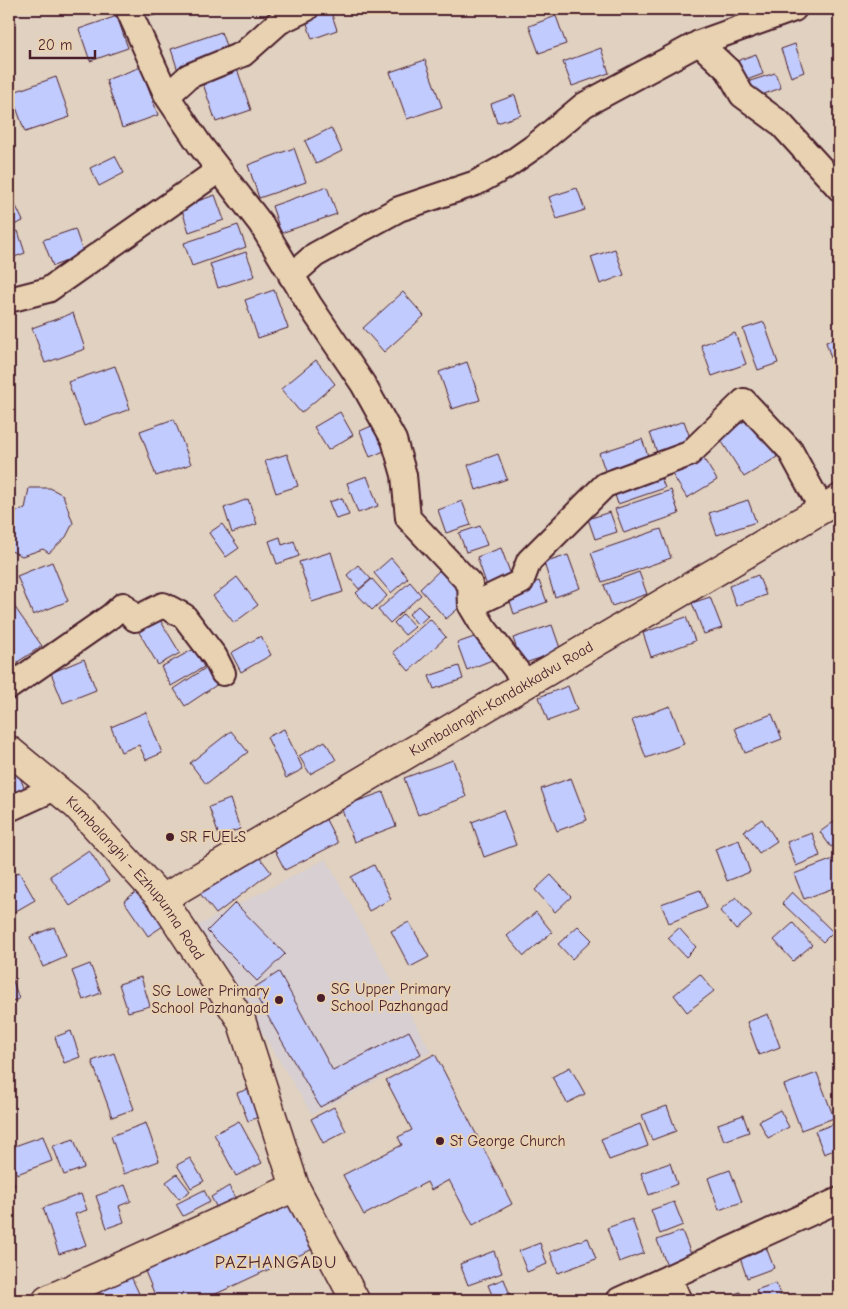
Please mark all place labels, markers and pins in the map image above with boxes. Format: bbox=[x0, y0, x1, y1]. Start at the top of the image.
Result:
place label: SR FUELS bbox=[180, 828, 246, 846]
marker: SR FUELS bbox=[164, 831, 176, 843]
place label: SG Upper Primary School Pazhangad bbox=[331, 980, 451, 1015]
place label: SG Lower Primary School Pazhangad bbox=[152, 982, 269, 1017]
marker: SG Upper Primary School Pazhangad bbox=[315, 992, 327, 1004]
marker: SG Lower Primary School Pazhangad bbox=[273, 994, 285, 1006]
place label: St George Church bbox=[450, 1132, 565, 1150]
marker: St George Church bbox=[434, 1135, 446, 1147]

